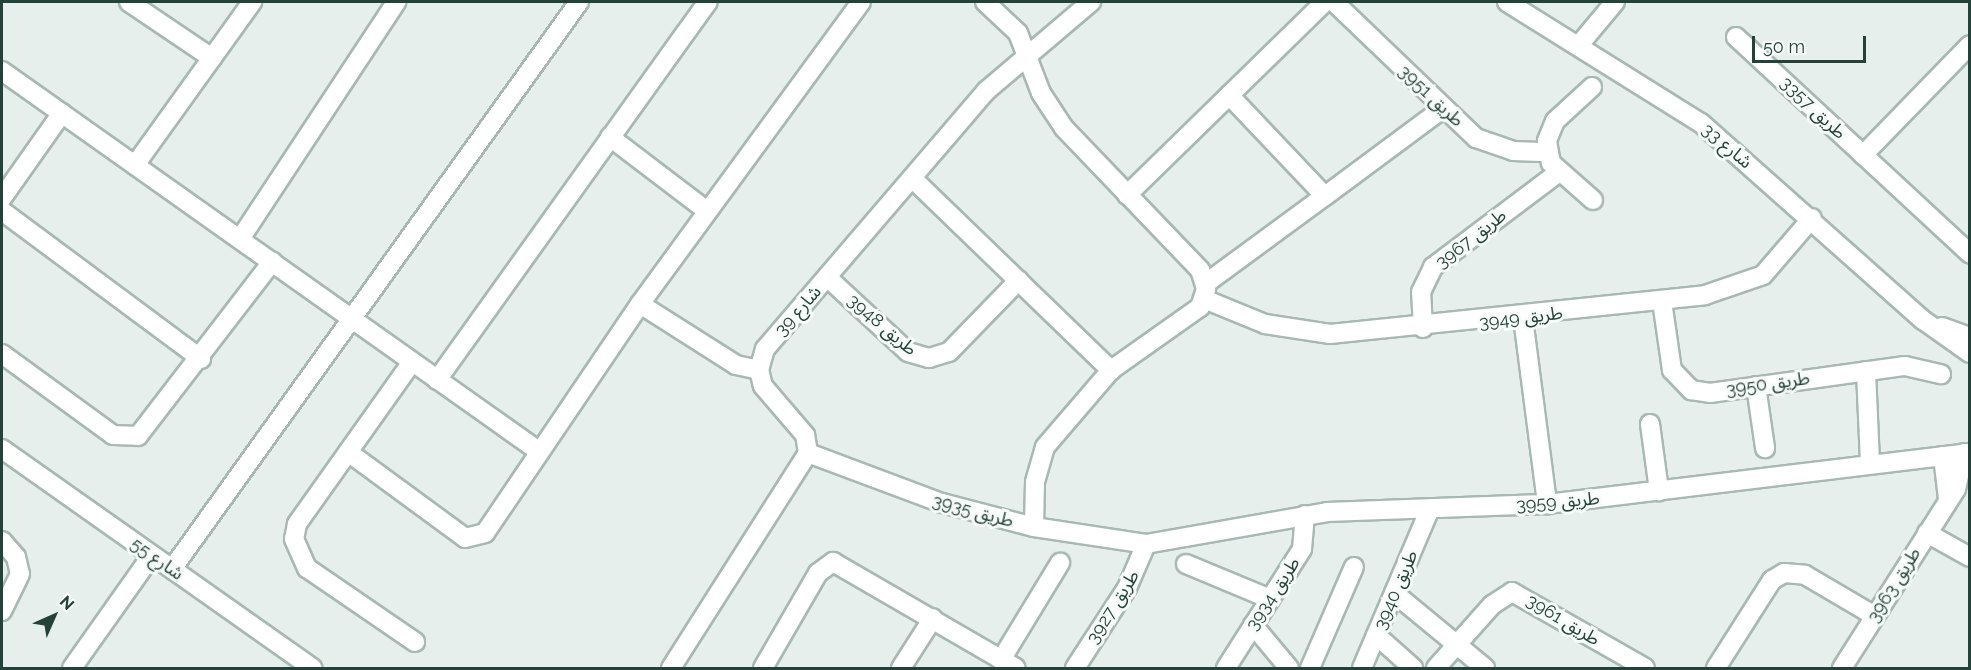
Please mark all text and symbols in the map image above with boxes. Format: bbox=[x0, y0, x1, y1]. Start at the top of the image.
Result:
scale bar bbox=[1755, 24, 1869, 62]
text: 50 m bbox=[1763, 36, 1805, 57]
street label: طريق 3951 bbox=[1394, 60, 1468, 132]
street label: طريق 3357 bbox=[1776, 72, 1850, 144]
street label: شارع 33 bbox=[1697, 119, 1757, 173]
street label: طريق 3967 bbox=[1431, 205, 1511, 273]
street label: شارع 39 bbox=[770, 281, 826, 341]
street label: طريق 3948 bbox=[843, 290, 921, 360]
street label: طريق 3949 bbox=[1478, 302, 1564, 334]
street label: طريق 3950 bbox=[1725, 367, 1811, 401]
street label: طريق 3959 bbox=[1515, 488, 1601, 516]
street label: طريق 3935 bbox=[930, 490, 1016, 532]
street label: شارع 55 bbox=[127, 533, 187, 585]
street label: طريق 3963 bbox=[1863, 544, 1925, 626]
street label: طريق 3940 bbox=[1370, 547, 1422, 633]
street label: طريق 3934 bbox=[1241, 553, 1305, 635]
street label: طريق 3927 bbox=[1082, 566, 1144, 648]
north arrow bbox=[24, 586, 84, 646]
street label: طريق 3961 bbox=[1522, 590, 1604, 650]
text: N bbox=[56, 592, 78, 614]

